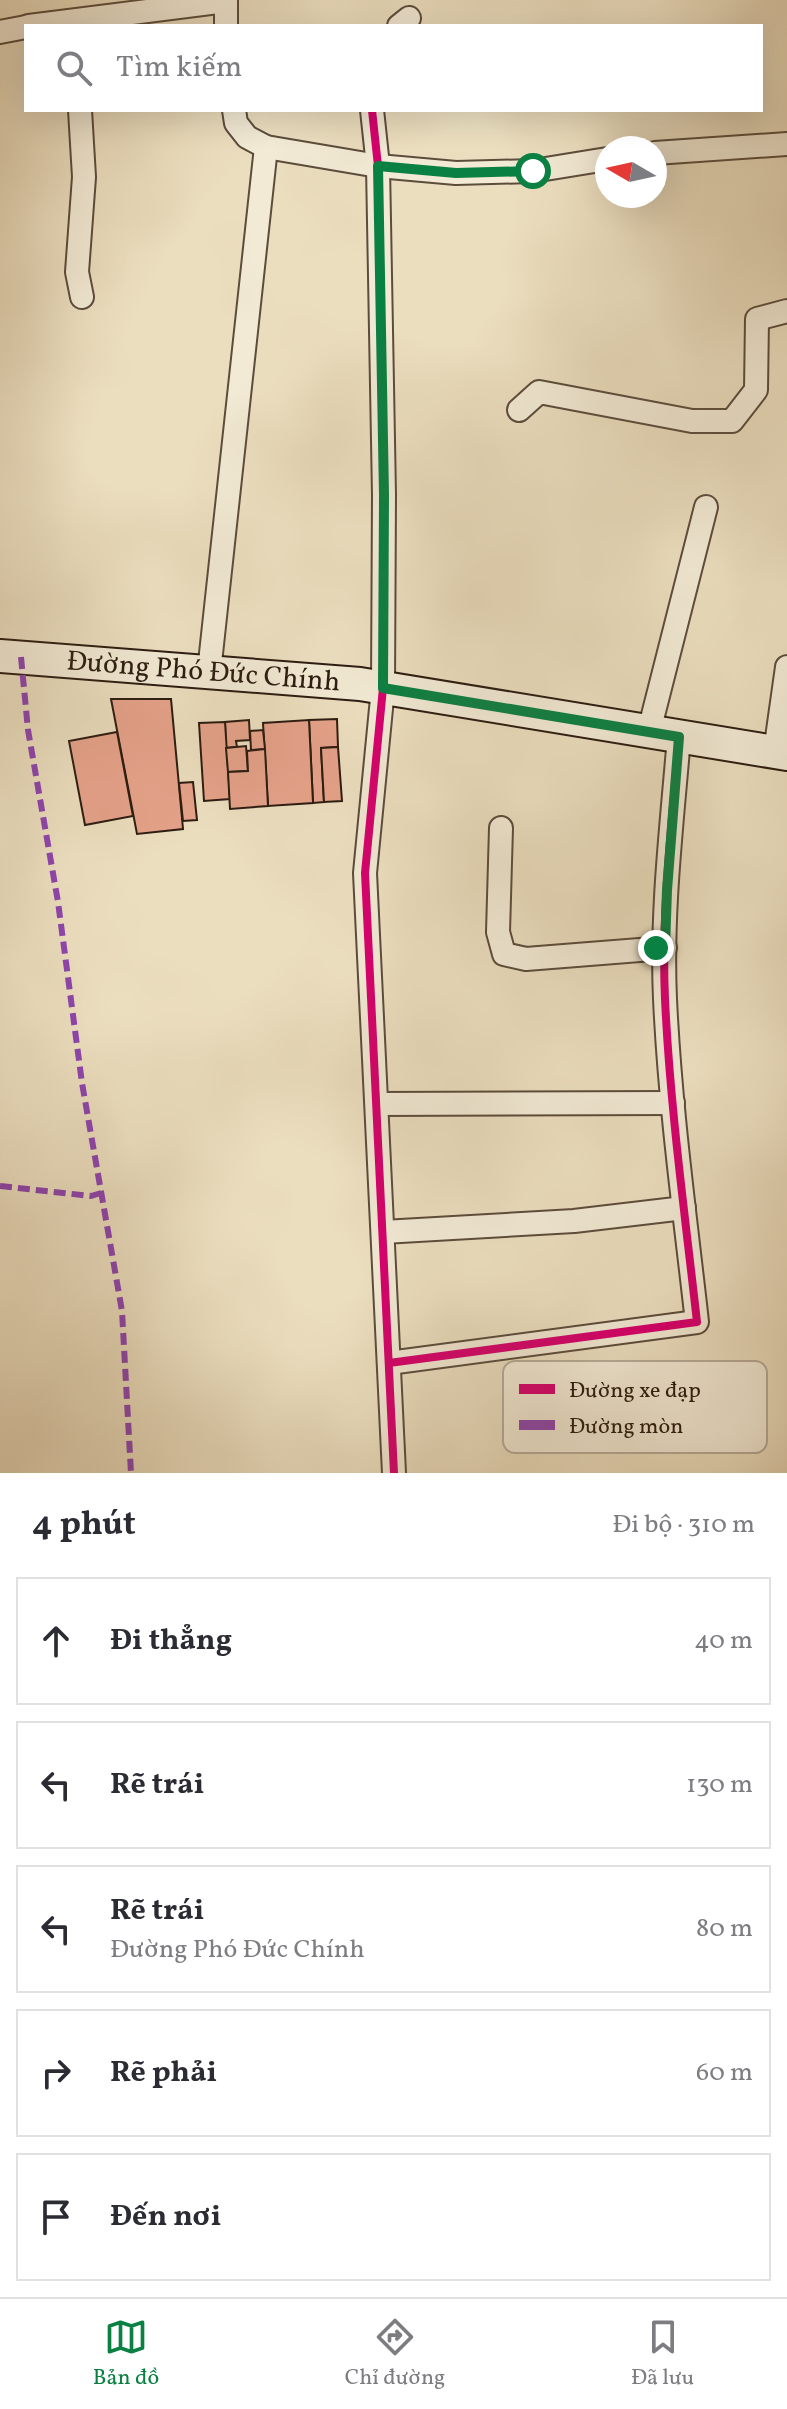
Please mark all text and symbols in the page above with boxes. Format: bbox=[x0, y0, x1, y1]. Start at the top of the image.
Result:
search box bbox=[24, 24, 763, 112]
icon: search bbox=[52, 46, 96, 90]
text: Tìm kiếm bbox=[116, 47, 242, 89]
north arrow bbox=[595, 136, 667, 208]
route start bbox=[515, 153, 551, 189]
street label: Đường Phó Đức Chính bbox=[65, 642, 342, 702]
route end bbox=[638, 930, 674, 966]
legend bbox=[503, 1361, 767, 1453]
text: Đường xe đạp bbox=[569, 1376, 701, 1407]
text: Đường mòn bbox=[569, 1412, 683, 1443]
text: 4 phút bbox=[32, 1502, 136, 1549]
text: Đi bộ · 310 m bbox=[612, 1507, 755, 1543]
icon: ahead bbox=[34, 1619, 78, 1663]
text: Đi thẳng bbox=[110, 1620, 232, 1662]
text: 40 m bbox=[694, 1623, 753, 1659]
icon: left bbox=[34, 1763, 78, 1807]
text: Rẽ trái bbox=[110, 1764, 204, 1806]
text: 130 m bbox=[686, 1767, 753, 1803]
text: Rẽ trái bbox=[110, 1890, 204, 1932]
icon: left bbox=[34, 1907, 78, 1951]
text: 80 m bbox=[696, 1911, 753, 1947]
text: Đường Phó Đức Chính bbox=[110, 1932, 365, 1968]
icon: right bbox=[34, 2051, 78, 2095]
text: Rẽ phải bbox=[110, 2052, 217, 2094]
text: 60 m bbox=[696, 2055, 753, 2091]
icon: arrive bbox=[34, 2195, 78, 2239]
text: Đến nơi bbox=[110, 2196, 221, 2238]
tab: Bản đồ bbox=[93, 2315, 159, 2394]
tab: Chỉ đường bbox=[345, 2315, 445, 2394]
tab: Đã lưu bbox=[631, 2315, 694, 2394]

